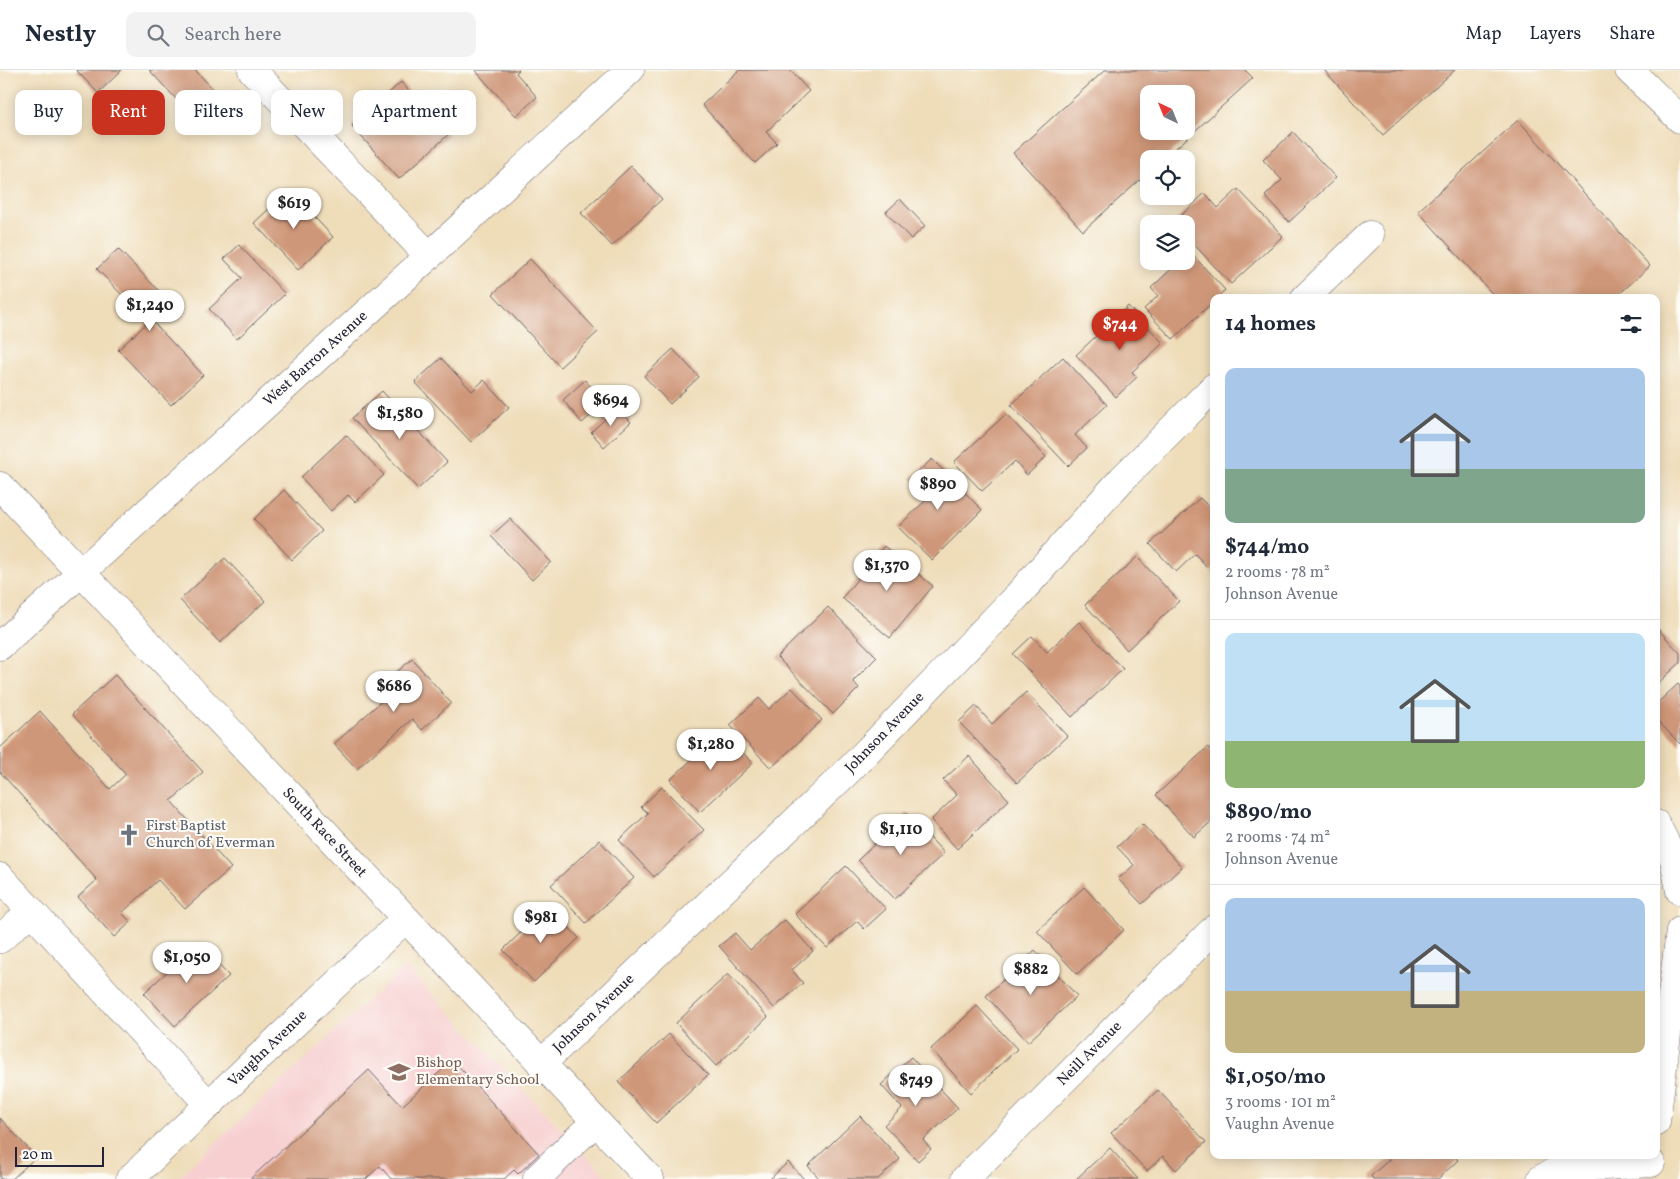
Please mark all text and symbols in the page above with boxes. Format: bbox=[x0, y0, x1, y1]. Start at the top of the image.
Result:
search box bbox=[126, 12, 476, 57]
text: Nestly bbox=[25, 18, 96, 52]
icon: search bbox=[144, 21, 172, 49]
text: Search here bbox=[184, 22, 282, 48]
text: Map bbox=[1465, 22, 1501, 47]
text: Layers bbox=[1529, 22, 1581, 47]
text: Share bbox=[1609, 22, 1655, 47]
north arrow bbox=[1140, 85, 1195, 140]
map controls bbox=[1140, 85, 1195, 270]
chip: Buy bbox=[15, 90, 82, 135]
chip: Rent bbox=[92, 90, 165, 135]
chip: Filters bbox=[175, 90, 261, 135]
chip: New bbox=[271, 90, 343, 135]
chip: Apartment bbox=[353, 90, 476, 135]
button: locate bbox=[1140, 150, 1195, 205]
pin: $619 bbox=[264, 188, 324, 230]
text: $619 bbox=[278, 193, 310, 215]
button: layers bbox=[1140, 215, 1195, 270]
pin: $1,240 bbox=[109, 290, 191, 332]
text: $1,240 bbox=[126, 295, 174, 317]
street label: West Barron Avenue bbox=[259, 306, 373, 412]
pin: $744 bbox=[1090, 308, 1150, 351]
text: 14 homes bbox=[1225, 310, 1316, 339]
icon: filters bbox=[1617, 310, 1645, 338]
text: $744 bbox=[1103, 314, 1137, 336]
pin: $694 bbox=[581, 384, 641, 427]
text: $694 bbox=[593, 390, 629, 412]
pin: $1,580 bbox=[359, 398, 441, 440]
icon: home bbox=[1390, 400, 1480, 490]
text: $1,580 bbox=[377, 403, 423, 425]
pin: $890 bbox=[908, 468, 968, 511]
text: $890 bbox=[920, 474, 956, 496]
text: $744/mo bbox=[1225, 533, 1309, 562]
pin: $1,370 bbox=[846, 550, 928, 592]
text: $1,370 bbox=[865, 555, 909, 577]
text: 2 rooms · 78 m² bbox=[1225, 562, 1330, 584]
text: Johnson Avenue bbox=[1225, 584, 1338, 606]
icon: home bbox=[1390, 666, 1480, 756]
pin: $686 bbox=[364, 670, 424, 713]
text: $686 bbox=[376, 676, 412, 698]
street label: Johnson Avenue bbox=[841, 688, 929, 778]
pin: $1,280 bbox=[670, 728, 752, 771]
text: $1,280 bbox=[688, 734, 734, 756]
street label: South Race Street bbox=[277, 783, 371, 883]
text: $890/mo bbox=[1225, 798, 1312, 827]
pin: $1,110 bbox=[860, 814, 942, 856]
place label: First Baptist Church of Everman bbox=[146, 816, 275, 854]
text: $1,110 bbox=[880, 819, 922, 841]
church icon: First Baptist Church of Everman bbox=[116, 822, 142, 848]
text: 2 rooms · 74 m² bbox=[1225, 827, 1330, 849]
text: Johnson Avenue bbox=[1225, 849, 1338, 871]
pin: $981 bbox=[511, 902, 571, 944]
text: $981 bbox=[525, 907, 557, 929]
icon: home bbox=[1390, 931, 1480, 1021]
pin: $1,050 bbox=[146, 942, 228, 984]
text: $1,050 bbox=[163, 947, 211, 969]
pin: $882 bbox=[1001, 954, 1061, 996]
text: $882 bbox=[1014, 959, 1048, 981]
street label: Johnson Avenue bbox=[549, 970, 639, 1058]
street label: Vaughn Avenue bbox=[224, 1006, 312, 1092]
street label: Neill Avenue bbox=[1053, 1017, 1127, 1091]
place label: Bishop Elementary School bbox=[416, 1053, 539, 1091]
school or university icon: Bishop Elementary School bbox=[386, 1059, 412, 1085]
text: $1,050/mo bbox=[1225, 1063, 1326, 1092]
pin: $749 bbox=[886, 1064, 946, 1107]
text: $749 bbox=[899, 1070, 933, 1092]
text: 3 rooms · 101 m² bbox=[1225, 1092, 1336, 1114]
text: Vaughn Avenue bbox=[1225, 1114, 1334, 1136]
scale bar bbox=[15, 1144, 104, 1167]
text: 20 m bbox=[22, 1146, 53, 1165]

